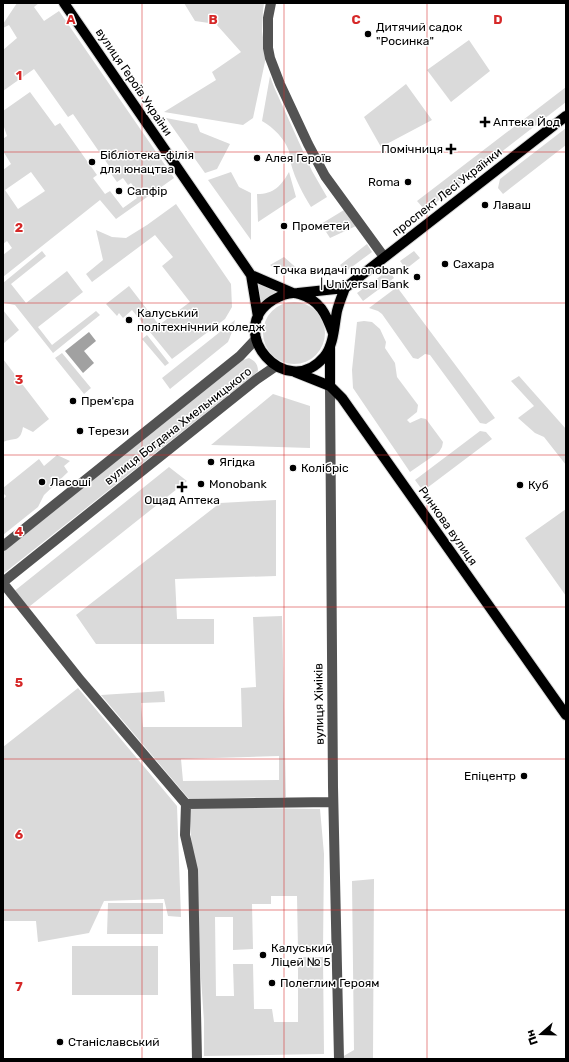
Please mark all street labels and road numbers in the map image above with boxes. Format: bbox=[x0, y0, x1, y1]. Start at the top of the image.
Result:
street label: вулиця Героїв України bbox=[93, 26, 175, 138]
street label: проспект Лесі Українки bbox=[389, 145, 505, 239]
street label: вулиця Богдана Хмельницького bbox=[102, 364, 254, 488]
street label: Ринкова вулиця bbox=[416, 484, 480, 568]
street label: вулиця Хіміків bbox=[311, 663, 327, 745]

